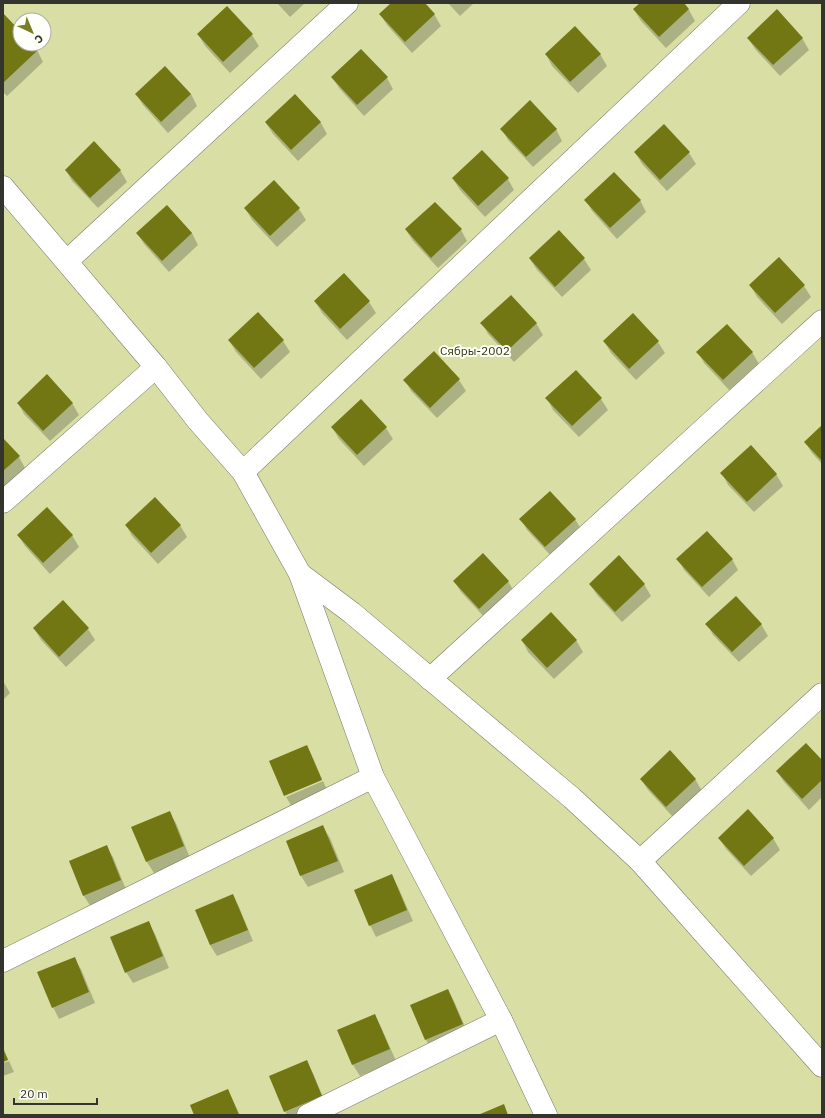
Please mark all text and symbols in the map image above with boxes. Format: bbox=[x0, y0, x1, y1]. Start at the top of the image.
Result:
north arrow bbox=[12, 12, 52, 52]
text: С bbox=[32, 32, 46, 47]
park label: Сябры-2002 bbox=[440, 343, 510, 358]
scale bar bbox=[14, 1080, 97, 1106]
text: 20 m bbox=[20, 1086, 48, 1101]

